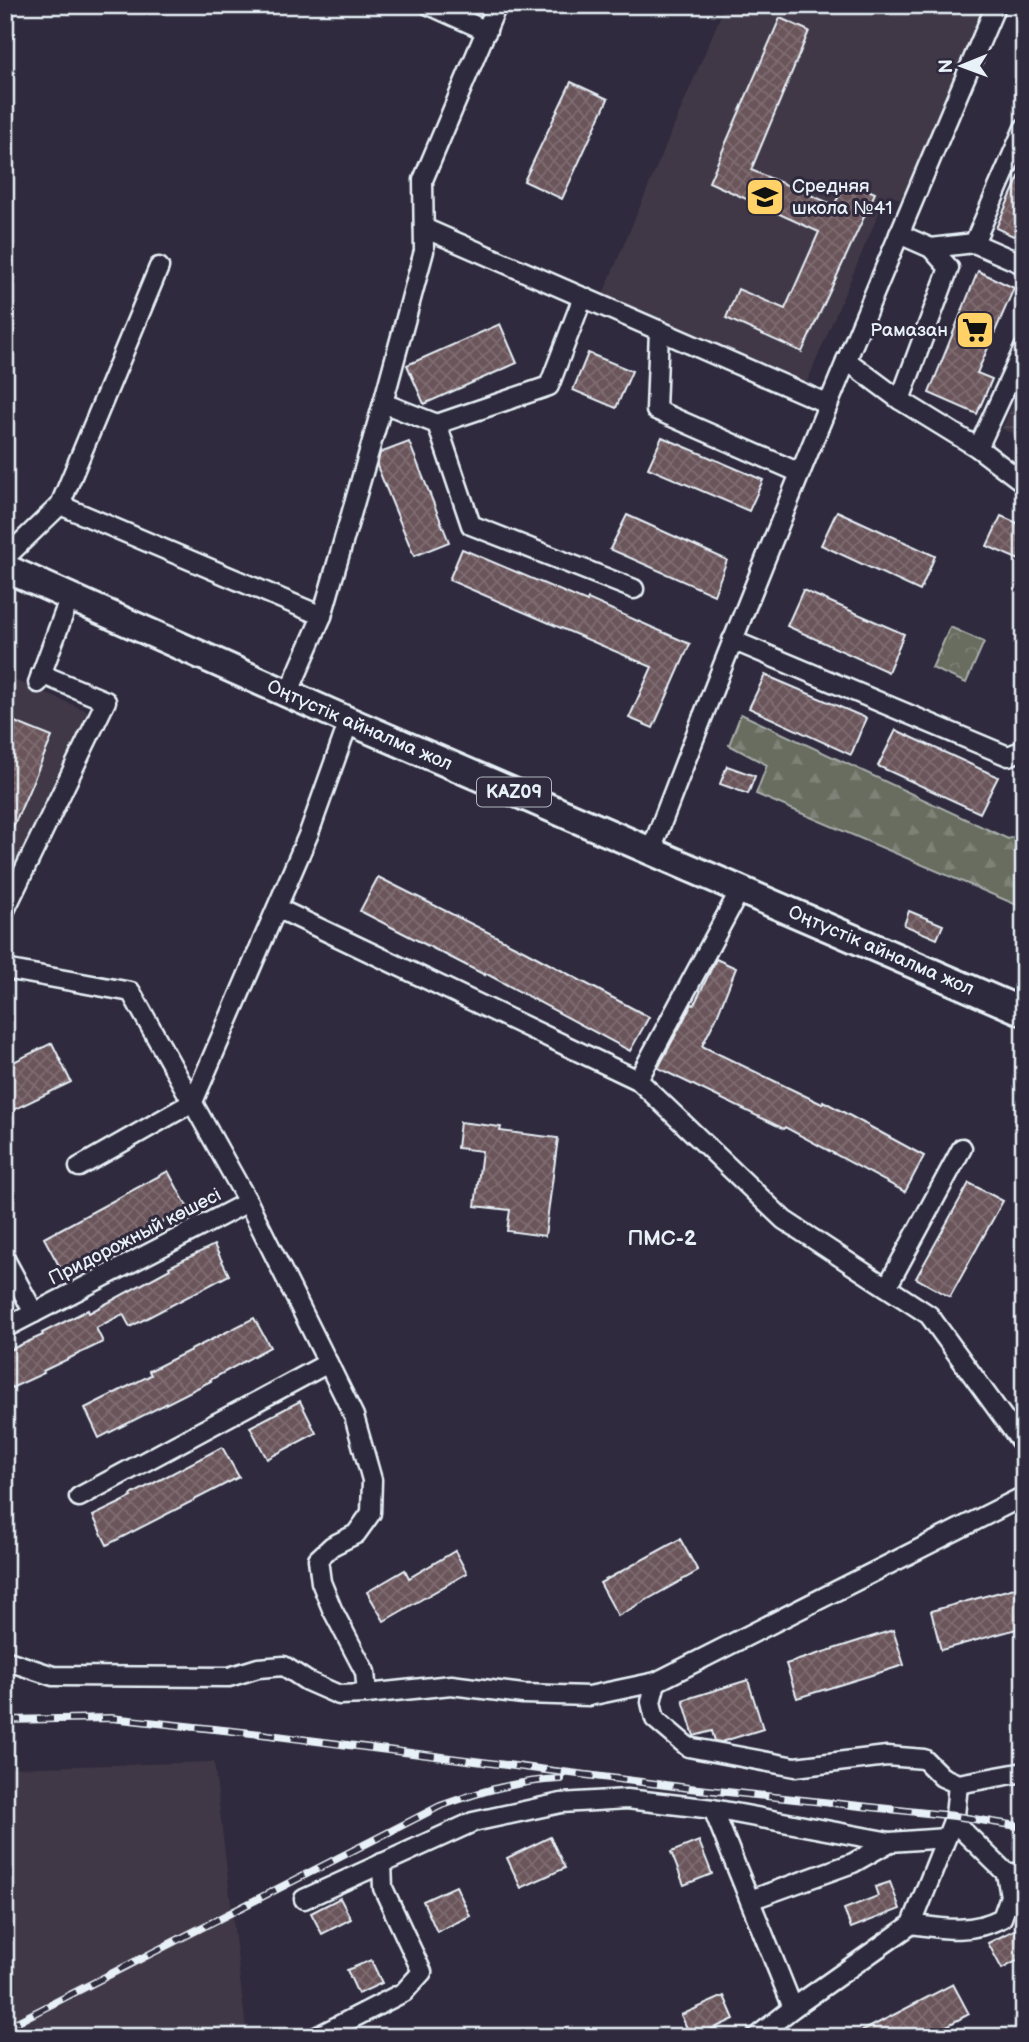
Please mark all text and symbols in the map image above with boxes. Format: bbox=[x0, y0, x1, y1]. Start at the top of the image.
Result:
north arrow bbox=[928, 32, 998, 102]
text: N bbox=[935, 59, 958, 74]
place label: Средняя школа №41 bbox=[792, 175, 893, 220]
school or university icon: Средняя школа №41 bbox=[744, 176, 786, 218]
supermarket icon: Рамазан bbox=[954, 309, 996, 351]
place label: Рамазан bbox=[870, 319, 948, 342]
street label: Оңтүстік айналма жол bbox=[263, 675, 456, 776]
road number: KAZ09 bbox=[477, 778, 551, 806]
street label: Оңтүстік айналма жол bbox=[785, 900, 978, 1001]
street label: Придорожный көшесі bbox=[45, 1184, 225, 1290]
district label: ПМС-2 bbox=[627, 1226, 697, 1251]

